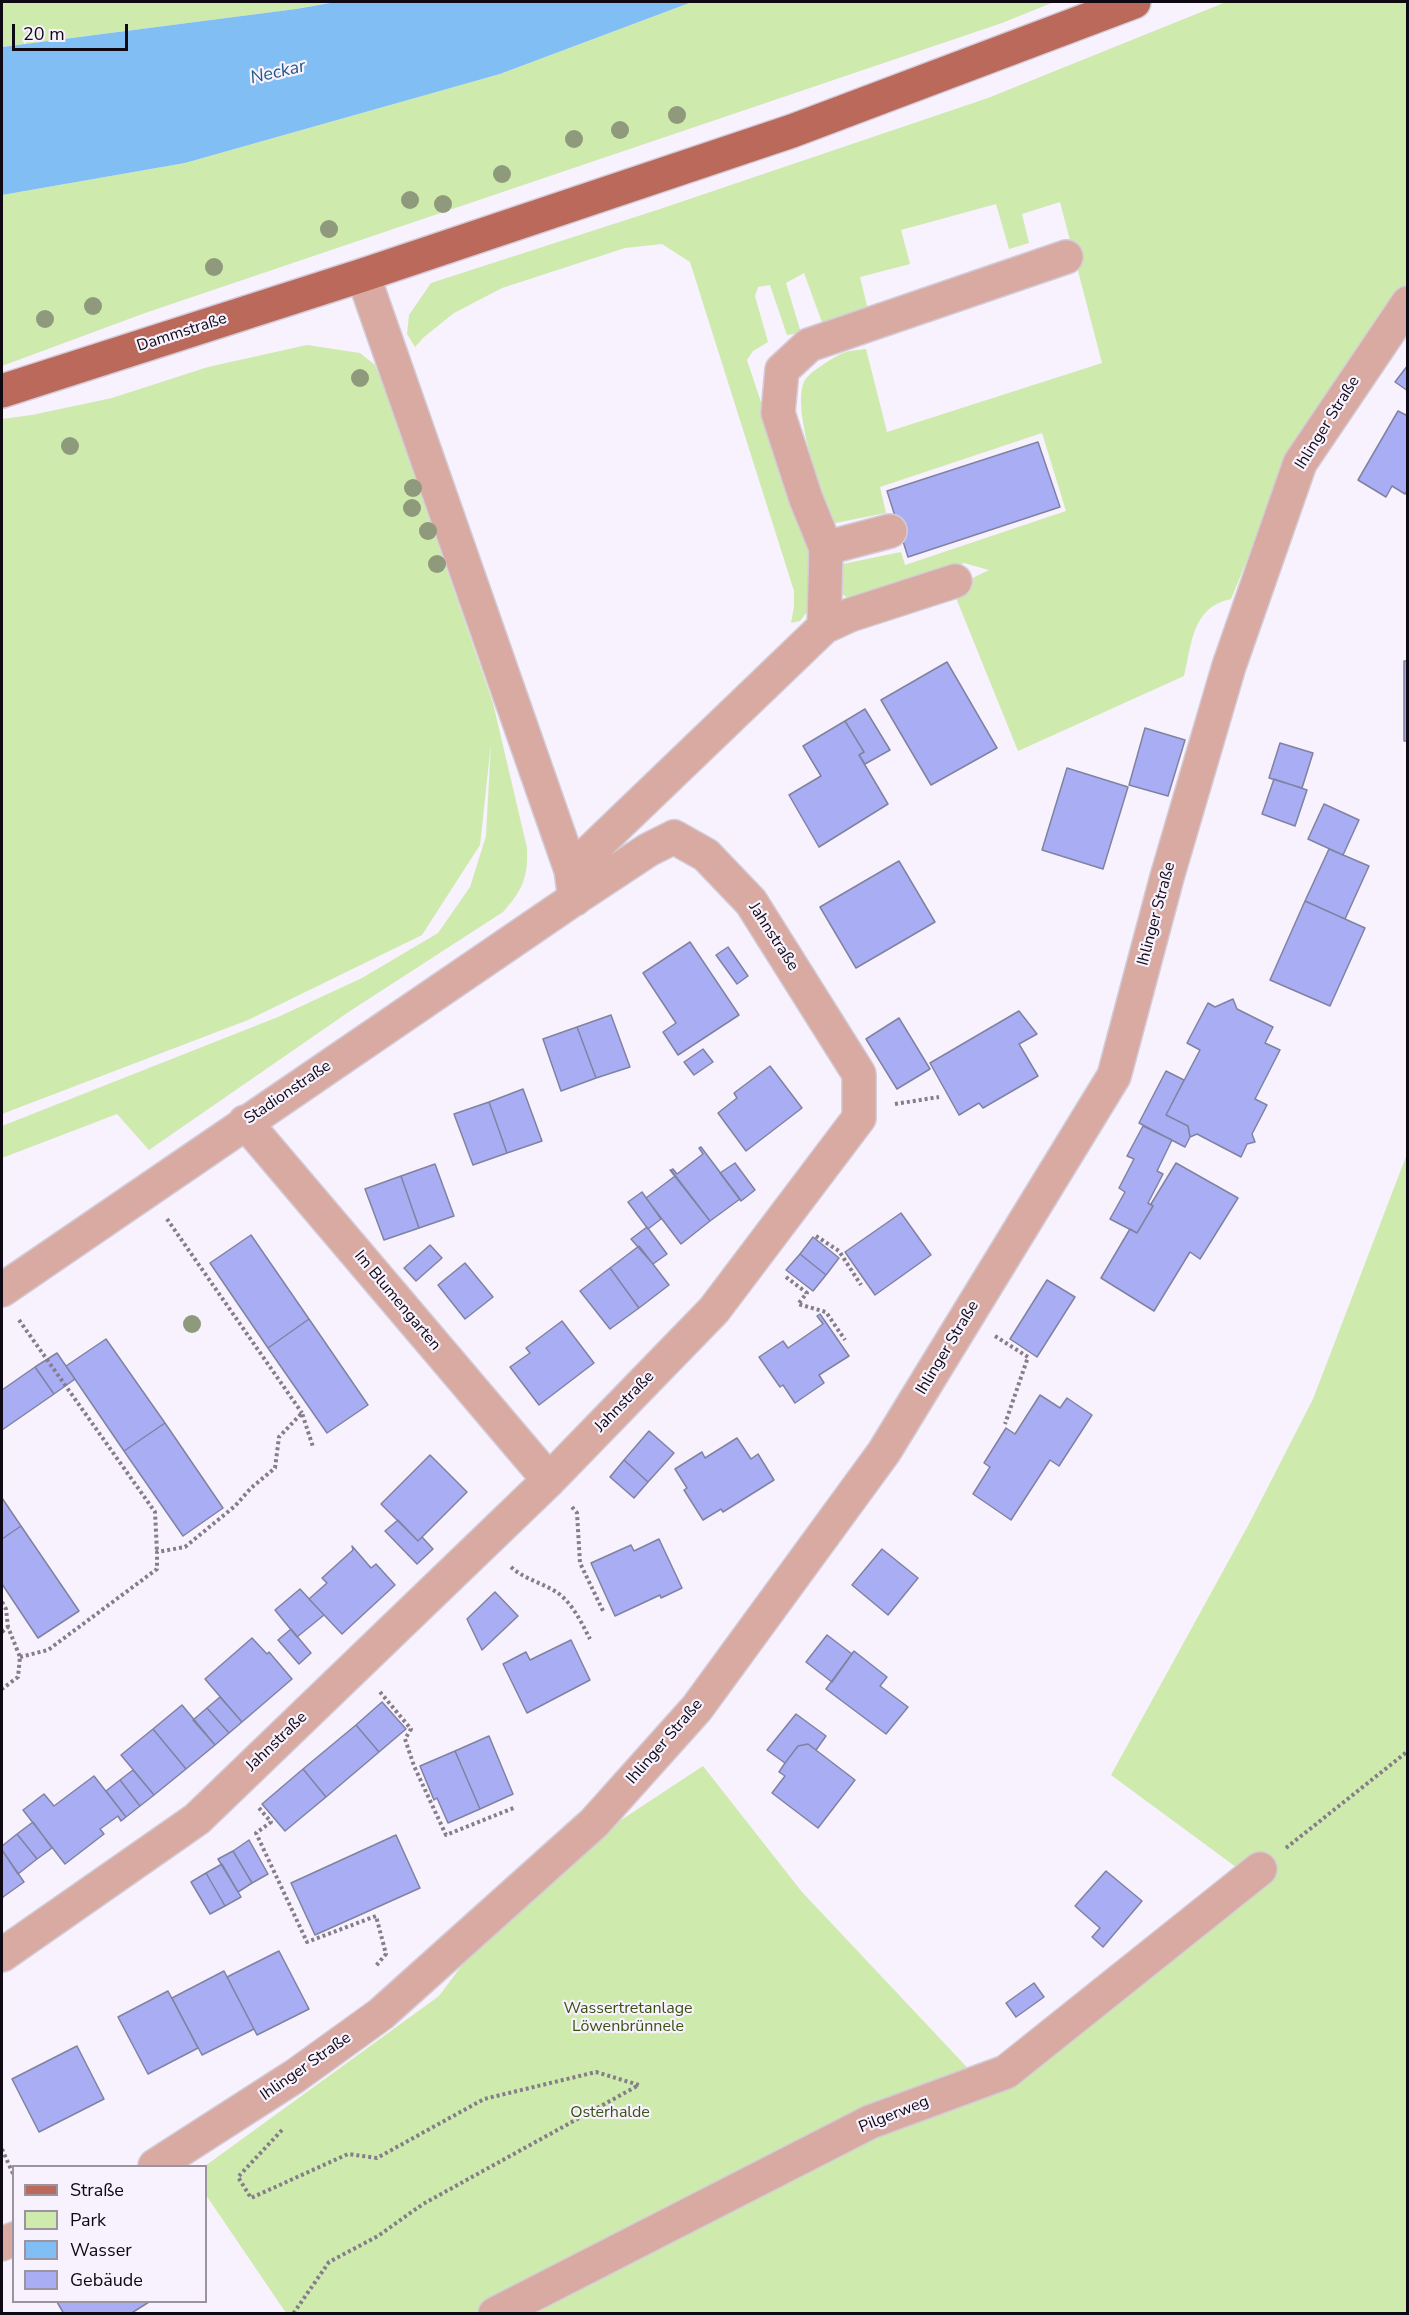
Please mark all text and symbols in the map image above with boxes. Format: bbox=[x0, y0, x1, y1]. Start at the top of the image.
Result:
scale bar bbox=[15, 12, 130, 50]
text: 20 m bbox=[23, 22, 65, 46]
water label: Neckar bbox=[248, 56, 308, 90]
street label: Dammstraße bbox=[135, 309, 229, 357]
street label: Ihlinger Straße bbox=[1292, 373, 1364, 473]
street label: Ihlinger Straße bbox=[1134, 860, 1180, 968]
street label: Jahnstraße bbox=[744, 899, 802, 975]
street label: Stadionstraße bbox=[241, 1057, 335, 1129]
street label: Im Blumengarten bbox=[350, 1247, 444, 1355]
street label: Ihlinger Straße bbox=[912, 1297, 984, 1399]
street label: Jahnstraße bbox=[591, 1367, 659, 1437]
street label: Ihlinger Straße bbox=[623, 1696, 707, 1788]
street label: Jahnstraße bbox=[242, 1708, 312, 1776]
park label: Wassertretanlage Löwenbrünnele bbox=[563, 1999, 693, 2037]
street label: Ihlinger Straße bbox=[257, 2029, 355, 2105]
street label: Pilgerweg bbox=[856, 2092, 932, 2138]
park label: Osterhalde bbox=[570, 2103, 650, 2123]
legend bbox=[12, 2165, 207, 2303]
text: Straße bbox=[70, 2178, 124, 2202]
text: Park bbox=[70, 2208, 106, 2232]
text: Wasser bbox=[70, 2238, 132, 2262]
text: Gebäude bbox=[70, 2268, 143, 2292]

